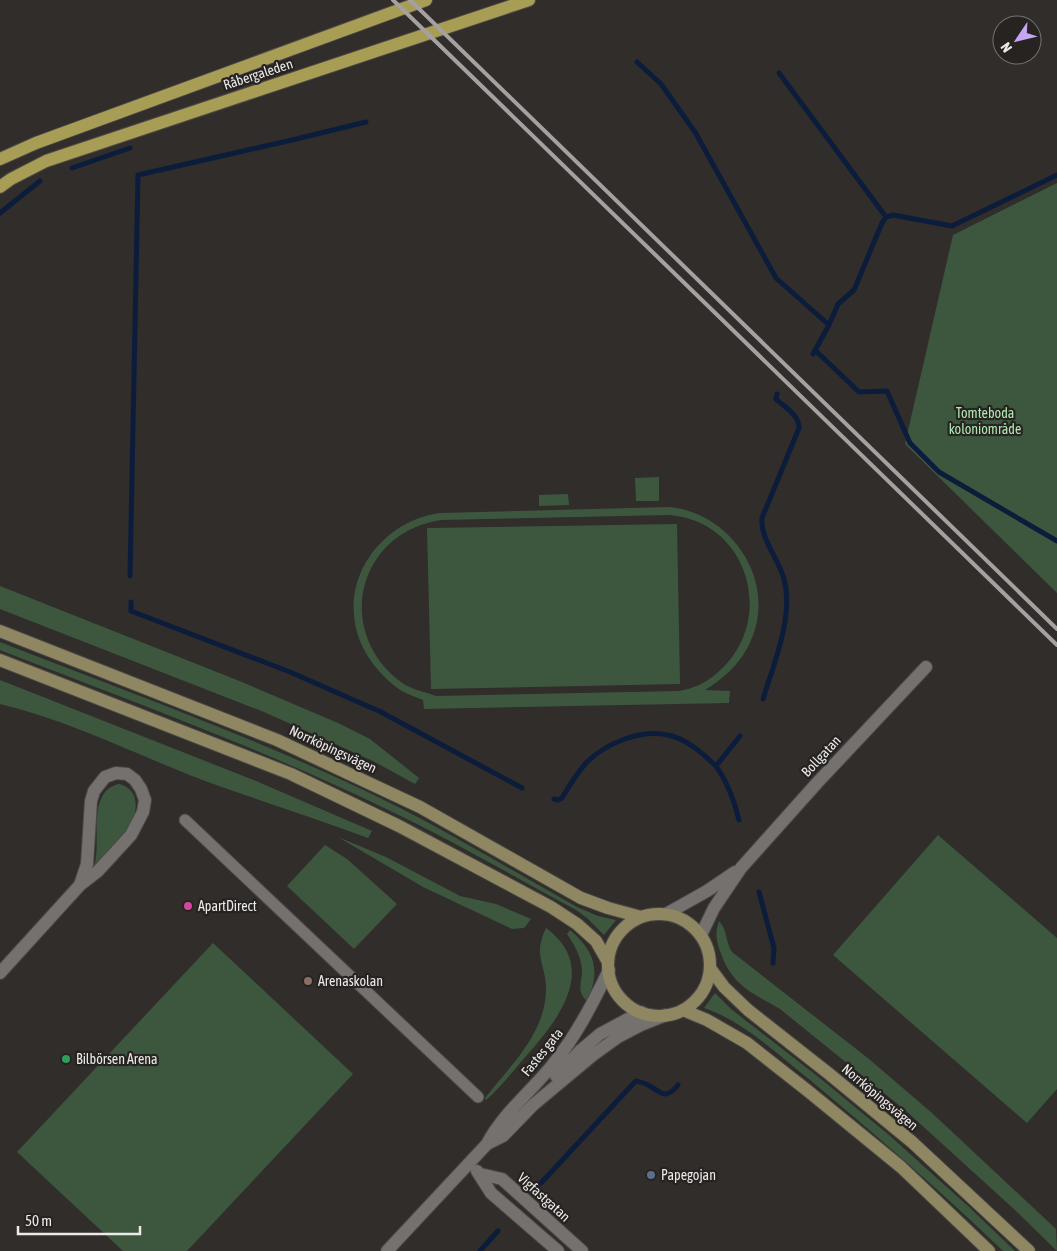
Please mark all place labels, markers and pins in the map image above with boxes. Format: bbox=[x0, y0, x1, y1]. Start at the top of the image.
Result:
place label: ApartDirect bbox=[198, 898, 257, 914]
marker: ApartDirect bbox=[182, 900, 194, 912]
place label: Arenaskolan bbox=[318, 973, 383, 989]
marker: Arenaskolan bbox=[302, 975, 314, 987]
place label: Bilbörsen Arena bbox=[76, 1051, 158, 1067]
marker: Bilbörsen Arena bbox=[60, 1053, 72, 1065]
place label: Papegojan bbox=[661, 1167, 716, 1183]
marker: Papegojan bbox=[645, 1169, 657, 1181]

